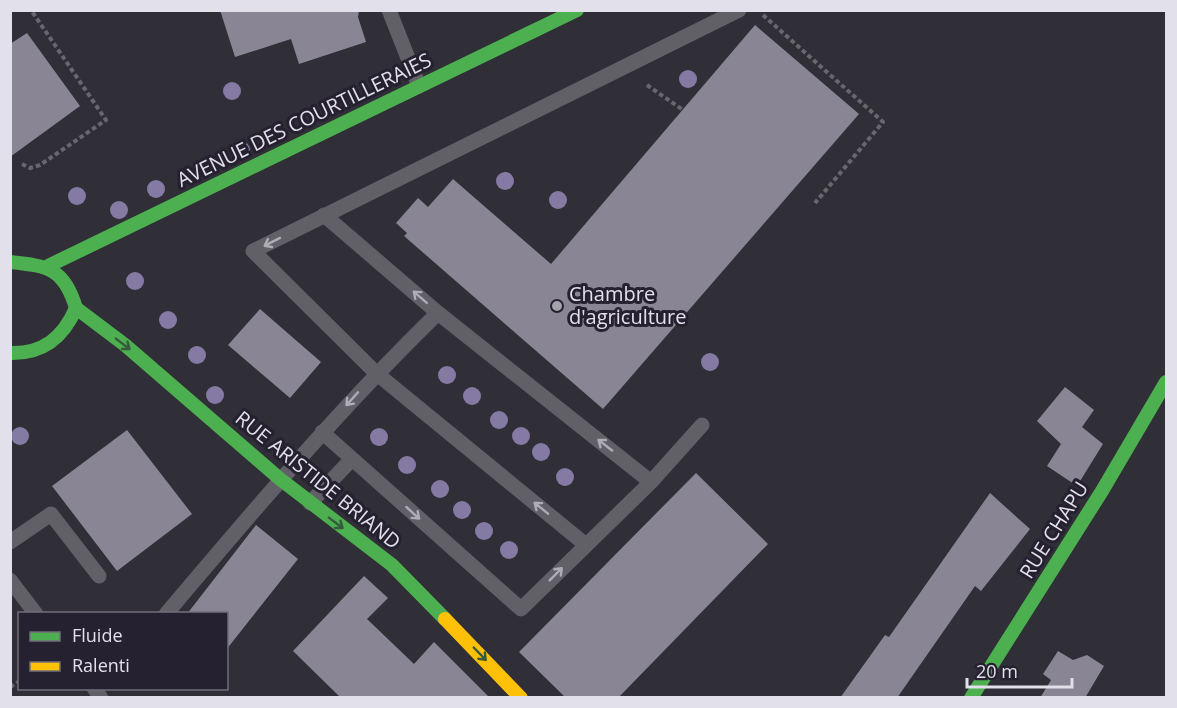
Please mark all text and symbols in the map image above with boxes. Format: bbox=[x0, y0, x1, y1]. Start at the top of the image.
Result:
street label: AVENUE DES COURTILLERAIES bbox=[172, 46, 435, 193]
one-way arrow bbox=[263, 236, 281, 248]
place label: Chambre d'agriculture bbox=[569, 280, 687, 330]
one-way arrow bbox=[412, 291, 428, 304]
marker: Chambre d'agriculture bbox=[550, 299, 564, 313]
one-way arrow bbox=[114, 337, 130, 350]
one-way arrow bbox=[345, 391, 359, 406]
street label: RUE ARISTIDE BRIAND bbox=[230, 405, 407, 555]
one-way arrow bbox=[597, 439, 613, 452]
street label: RUE CHAPU bbox=[1013, 476, 1094, 583]
one-way arrow bbox=[533, 501, 549, 514]
one-way arrow bbox=[405, 506, 420, 520]
one-way arrow bbox=[328, 517, 344, 529]
one-way arrow bbox=[549, 567, 564, 581]
legend bbox=[18, 612, 228, 690]
text: Fluide bbox=[72, 623, 123, 647]
one-way arrow bbox=[473, 646, 488, 661]
scale bar bbox=[967, 651, 1072, 689]
text: Ralenti bbox=[72, 653, 130, 677]
text: 20 m bbox=[976, 659, 1018, 683]

